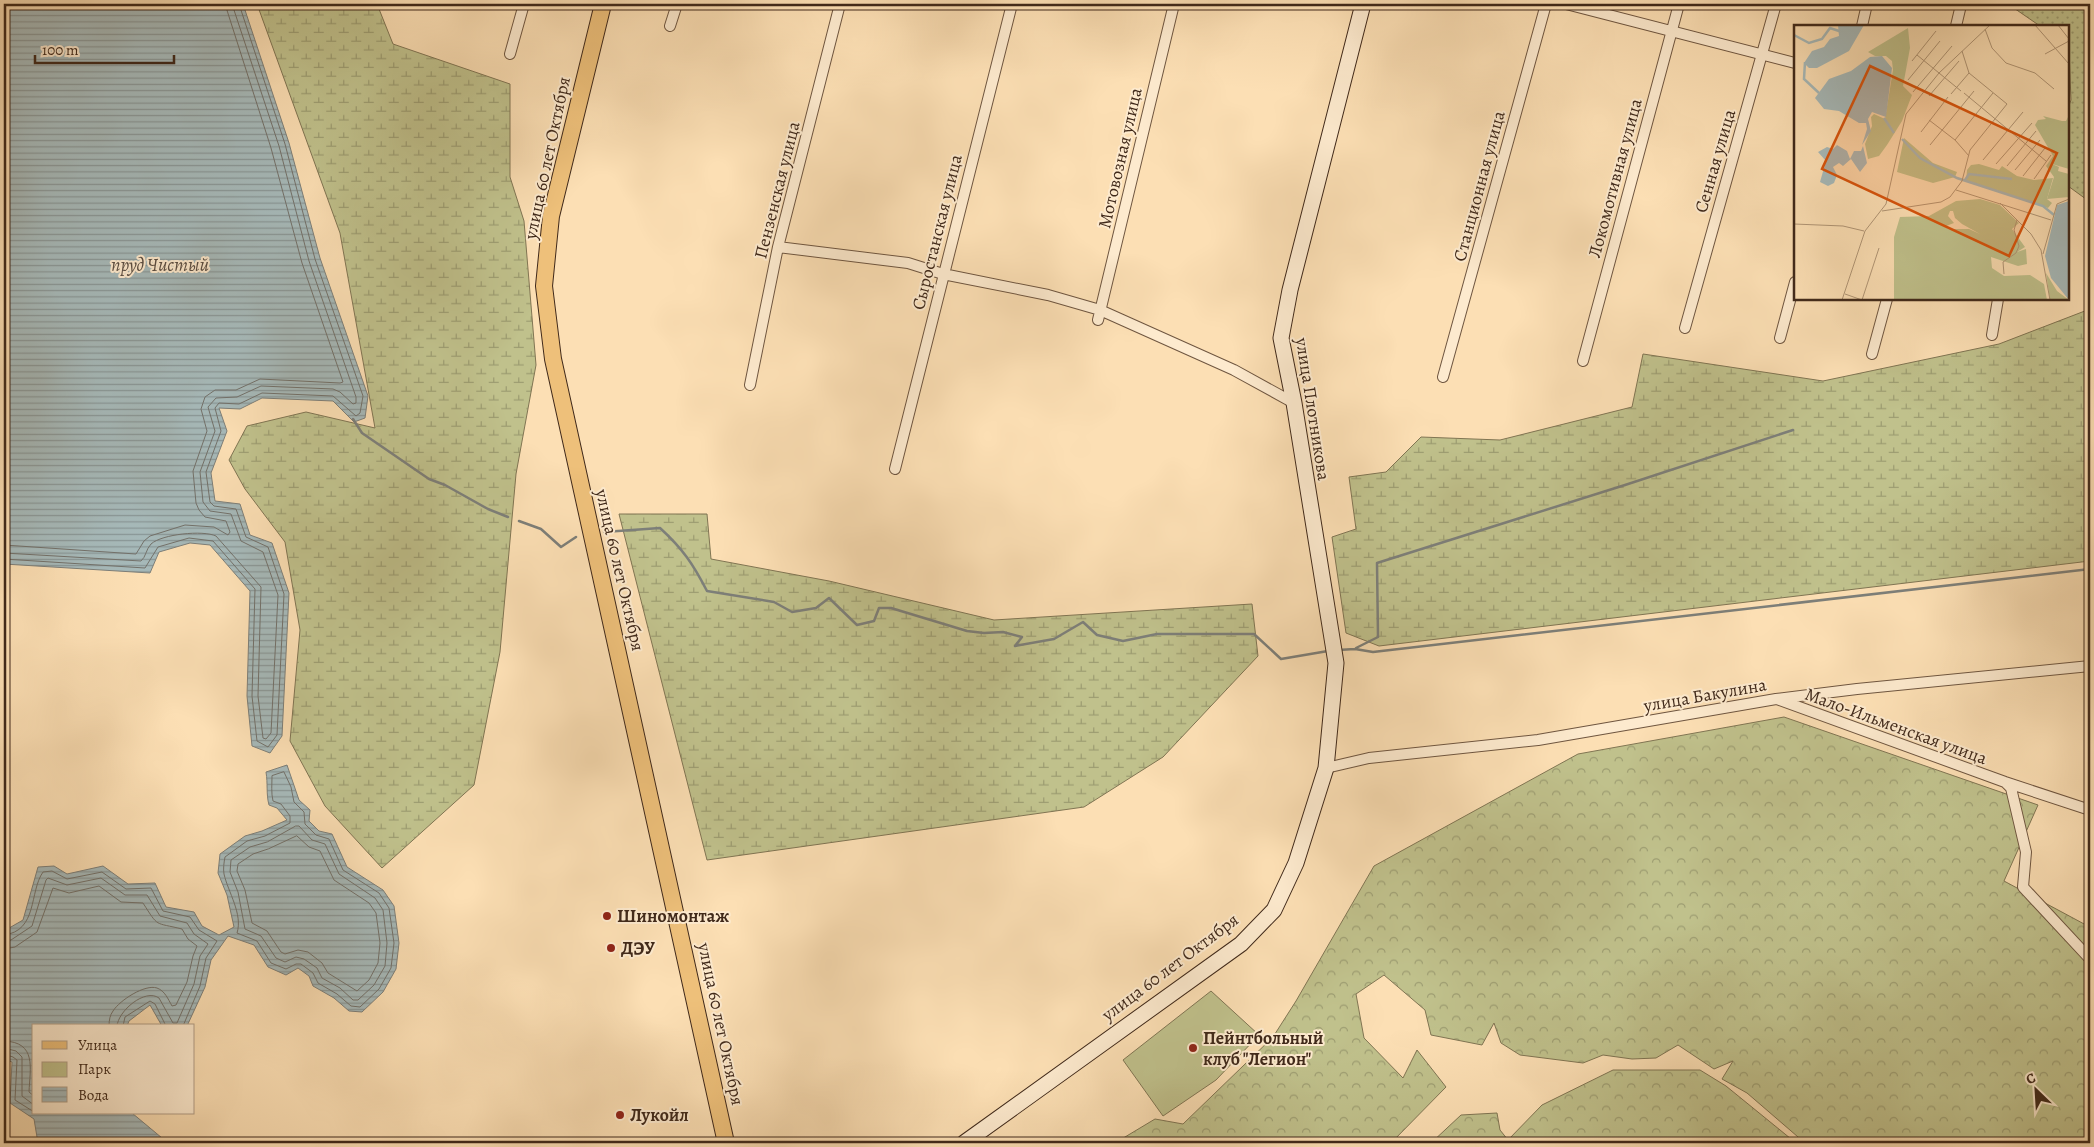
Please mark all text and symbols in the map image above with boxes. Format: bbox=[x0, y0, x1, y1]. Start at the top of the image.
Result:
inset map bbox=[1794, 25, 2069, 300]
scale bar bbox=[35, 32, 174, 64]
text: 100 m bbox=[42, 40, 79, 60]
street label: улица 60 лет Октября bbox=[518, 75, 576, 242]
street label: Мотовозная улица bbox=[1092, 85, 1148, 231]
street label: Локомотивная улица bbox=[1582, 95, 1648, 260]
street label: Сенная улица bbox=[1689, 106, 1741, 216]
street label: Станционная улица bbox=[1447, 107, 1511, 264]
street label: Пензенская улица bbox=[748, 118, 806, 261]
street label: Сыростанская улица bbox=[906, 151, 968, 312]
water label: пруд Чистый bbox=[111, 252, 209, 278]
street label: улица Плотникова bbox=[1290, 335, 1336, 483]
street label: улица 60 лет Октября bbox=[589, 486, 650, 653]
street label: улица Бакулина bbox=[1641, 672, 1769, 718]
street label: Мало-Ильменская улица bbox=[1802, 682, 1991, 770]
place label: Шиномонтаж bbox=[617, 904, 729, 928]
street label: улица 60 лет Октября bbox=[1096, 908, 1243, 1027]
marker: Шиномонтаж bbox=[601, 910, 613, 922]
place label: ДЭУ bbox=[621, 936, 655, 960]
street label: улица 60 лет Октября bbox=[692, 940, 750, 1107]
marker: ДЭУ bbox=[605, 942, 617, 954]
legend bbox=[32, 1024, 195, 1114]
place label: Пейнтбольный клуб "Легион" bbox=[1203, 1026, 1324, 1071]
text: Улица bbox=[78, 1035, 117, 1055]
marker: Пейнтбольный клуб "Легион" bbox=[1187, 1042, 1199, 1054]
text: Парк bbox=[78, 1059, 111, 1079]
north arrow bbox=[2012, 1064, 2062, 1114]
text: С bbox=[2023, 1068, 2039, 1089]
text: Вода bbox=[78, 1085, 109, 1105]
place label: Лукойл bbox=[630, 1103, 689, 1127]
marker: Лукойл bbox=[614, 1109, 626, 1121]

